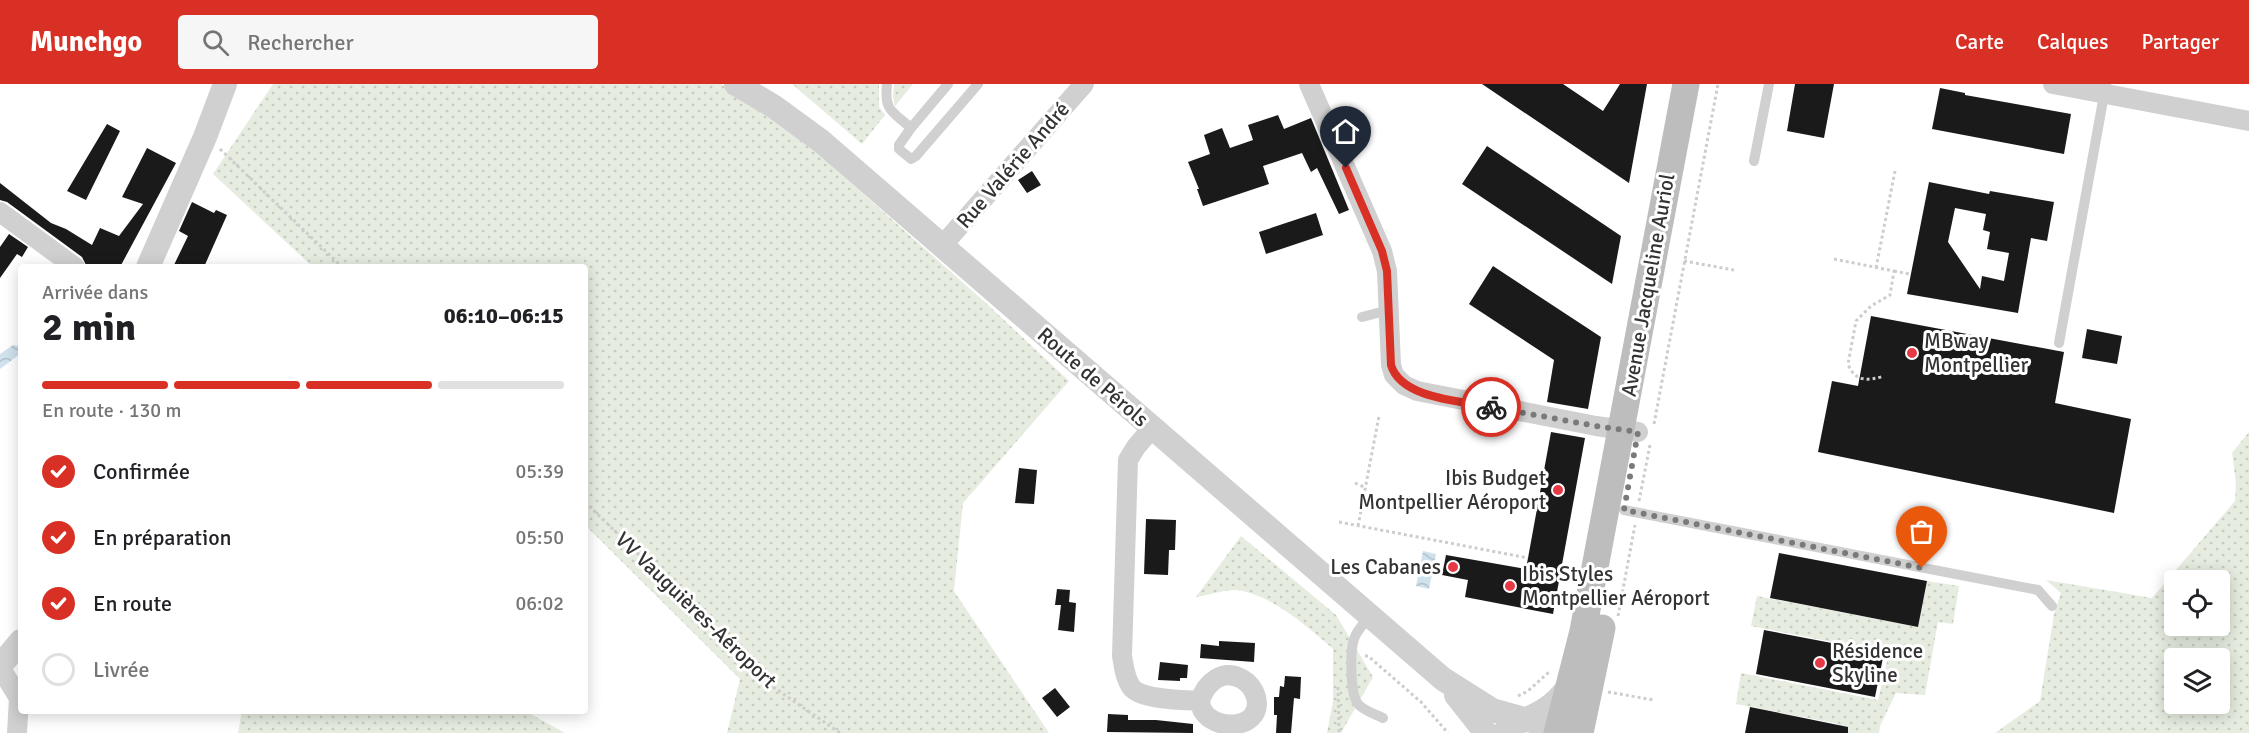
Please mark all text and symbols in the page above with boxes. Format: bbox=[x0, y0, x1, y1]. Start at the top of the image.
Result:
search box bbox=[178, 15, 598, 69]
text: Munchgo bbox=[30, 25, 142, 59]
icon: search bbox=[199, 26, 232, 59]
text: Rechercher bbox=[247, 29, 354, 56]
text: Carte bbox=[1955, 29, 2004, 55]
text: Calques bbox=[2037, 29, 2108, 55]
text: Partager bbox=[2141, 29, 2219, 55]
street label: Rue Valérie André bbox=[951, 96, 1075, 234]
pin bbox=[1320, 106, 1371, 168]
icon: home bbox=[1329, 115, 1362, 148]
street label: Avenue Jacqueline Auriol bbox=[1616, 171, 1680, 399]
text: Arrivée dans bbox=[42, 280, 148, 305]
text: 06:10–06:15 bbox=[444, 302, 564, 329]
text: 2 min bbox=[42, 303, 136, 351]
street label: Route de Pérols bbox=[1032, 322, 1154, 432]
place label: MBway Montpellier bbox=[1924, 328, 2029, 378]
marker: MBway Montpellier bbox=[1905, 346, 1919, 360]
courier bbox=[1461, 377, 1521, 437]
icon: bike bbox=[1475, 391, 1508, 424]
text: En route · 130 m bbox=[42, 398, 181, 423]
icon: check bbox=[42, 455, 75, 488]
text: Confirmée bbox=[93, 458, 190, 485]
text: 05:39 bbox=[515, 459, 564, 484]
place label: Ibis Budget Montpellier Aéroport bbox=[1358, 465, 1546, 515]
marker: Ibis Budget Montpellier Aéroport bbox=[1551, 483, 1565, 497]
pin bbox=[1896, 506, 1947, 568]
icon: bag bbox=[1905, 515, 1938, 548]
icon: check bbox=[42, 521, 75, 554]
text: En préparation bbox=[93, 524, 232, 551]
text: 05:50 bbox=[515, 525, 564, 550]
street label: VV Vauguières-Aéroport bbox=[610, 526, 782, 694]
place label: Les Cabanes bbox=[1330, 554, 1441, 580]
marker: Les Cabanes bbox=[1446, 560, 1460, 574]
place label: Ibis Styles Montpellier Aéroport bbox=[1522, 561, 1710, 611]
map controls bbox=[2164, 570, 2230, 714]
button: locate bbox=[2164, 570, 2230, 636]
marker: Ibis Styles Montpellier Aéroport bbox=[1503, 579, 1517, 593]
icon: check bbox=[42, 587, 75, 620]
text: En route bbox=[93, 590, 172, 617]
text: 06:02 bbox=[515, 591, 564, 616]
place label: Résidence Skyline bbox=[1832, 638, 1923, 688]
button: layers bbox=[2164, 648, 2230, 714]
text: Livrée bbox=[93, 656, 150, 683]
marker: Résidence Skyline bbox=[1813, 656, 1827, 670]

